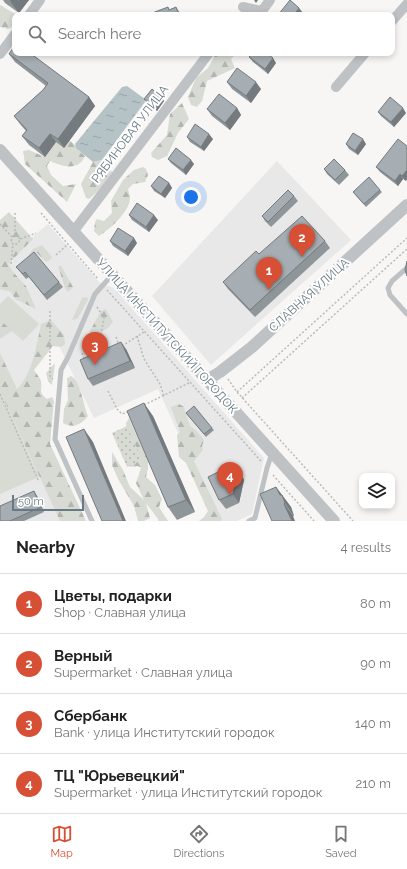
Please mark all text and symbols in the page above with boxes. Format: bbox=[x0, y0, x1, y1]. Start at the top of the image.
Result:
search box bbox=[12, 12, 395, 56]
icon: search bbox=[26, 23, 48, 45]
text: Search here bbox=[58, 25, 141, 43]
street label: РЯБИНОВАЯ УЛИЦА bbox=[89, 82, 171, 186]
your location bbox=[181, 187, 201, 207]
pin: 2 bbox=[289, 224, 315, 257]
street label: СЛАВНАЯ УЛИЦА bbox=[266, 255, 352, 335]
street label: УЛИЦА ИНСТИТУТСКИЙ ГОРОДОК bbox=[94, 256, 241, 417]
pin: 1 bbox=[256, 257, 282, 290]
pin: 3 bbox=[82, 332, 108, 365]
pin: 4 bbox=[217, 462, 243, 495]
map controls bbox=[359, 473, 395, 509]
button: layers bbox=[359, 473, 395, 509]
scale bar bbox=[12, 493, 84, 512]
text: 50 m bbox=[18, 495, 44, 508]
text: Nearby bbox=[16, 537, 75, 557]
text: 4 results bbox=[340, 540, 391, 555]
text: Цветы, подарки bbox=[54, 587, 172, 605]
text: 1 bbox=[26, 596, 32, 611]
text: 80 m bbox=[360, 596, 391, 611]
text: Shop · Славная улица bbox=[54, 605, 186, 620]
text: Верный bbox=[54, 647, 112, 665]
text: 2 bbox=[25, 656, 33, 671]
text: 90 m bbox=[360, 656, 391, 671]
text: Supermarket · Славная улица bbox=[54, 665, 232, 680]
text: Сбербанк bbox=[54, 707, 128, 725]
text: 3 bbox=[25, 716, 33, 731]
text: 140 m bbox=[355, 716, 391, 731]
text: Bank · улица Институтский городок bbox=[54, 725, 275, 740]
text: ТЦ "Юрьевецкий" bbox=[54, 767, 185, 785]
text: 4 bbox=[25, 776, 33, 791]
text: 210 m bbox=[355, 776, 391, 791]
text: Supermarket · улица Институтский городок bbox=[54, 785, 322, 800]
tab: Map bbox=[50, 823, 73, 860]
tab: Directions bbox=[174, 823, 224, 860]
tab: Saved bbox=[325, 823, 357, 860]

